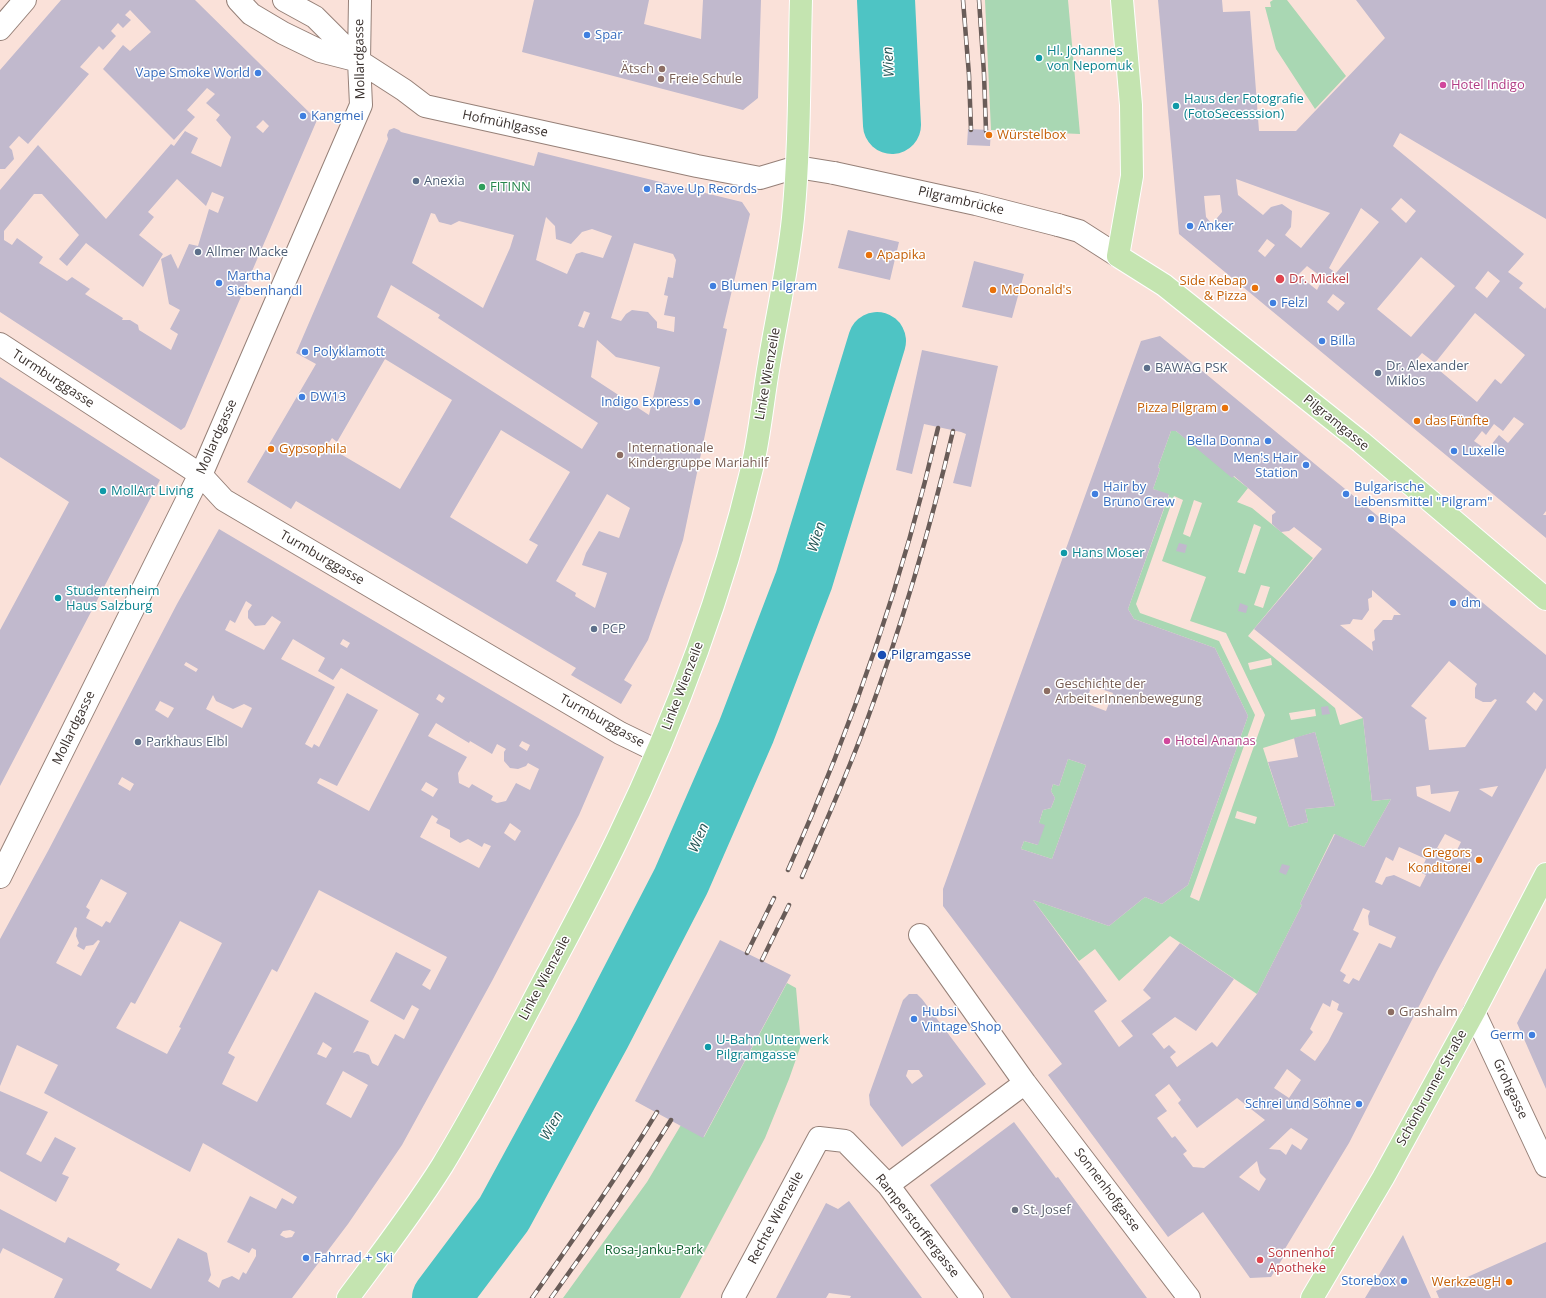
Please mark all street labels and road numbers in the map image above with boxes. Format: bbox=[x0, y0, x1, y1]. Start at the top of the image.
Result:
street label: Mollardgasse bbox=[351, 19, 369, 99]
street label: Hofmühlgasse bbox=[461, 107, 549, 141]
street label: Pilgrambrücke bbox=[917, 184, 1005, 218]
street label: Linke Wienzeile bbox=[752, 327, 784, 421]
street label: Turmburggasse bbox=[9, 347, 97, 411]
street label: Pilgramgasse bbox=[1300, 392, 1372, 454]
street label: Mollardgasse bbox=[193, 397, 241, 477]
street label: Turmburggasse bbox=[277, 528, 367, 588]
street label: Linke Wienzeile bbox=[659, 640, 707, 732]
street label: Mollardgasse bbox=[49, 688, 99, 768]
street label: Turmburggasse bbox=[557, 691, 647, 751]
street label: Linke Wienzeile bbox=[516, 933, 574, 1023]
street label: Schönbrunner Straße bbox=[1394, 1027, 1470, 1149]
street label: Grohgasse bbox=[1489, 1056, 1531, 1122]
street label: Sonnenhofgasse bbox=[1071, 1145, 1143, 1235]
street label: Rechte Wienzeile bbox=[745, 1169, 807, 1267]
street label: Ramperstorffergasse bbox=[872, 1171, 962, 1281]

